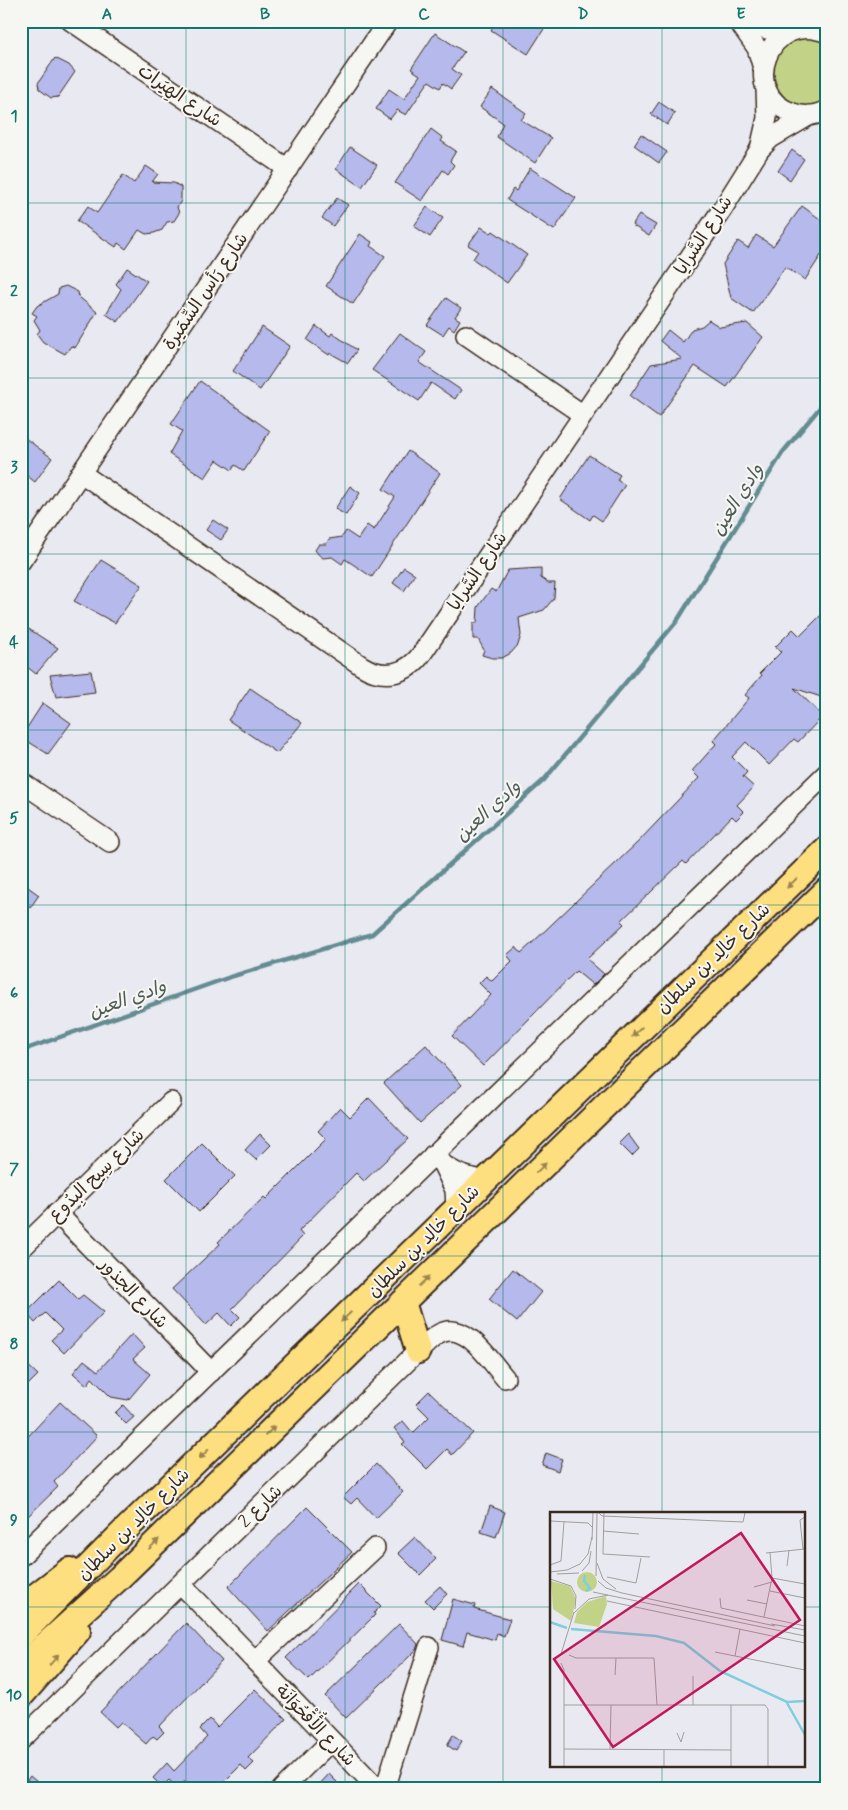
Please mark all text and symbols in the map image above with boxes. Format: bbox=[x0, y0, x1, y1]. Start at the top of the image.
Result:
text: A bbox=[102, 4, 112, 25]
text: B bbox=[260, 4, 270, 25]
text: C bbox=[418, 4, 430, 25]
text: D bbox=[577, 4, 589, 25]
text: E bbox=[736, 4, 746, 25]
street label: شارع الهِيَرات bbox=[133, 59, 226, 133]
text: 1 bbox=[10, 106, 18, 127]
street label: شارع السَّرايا bbox=[669, 191, 738, 280]
street label: شارع رَأس السِّمَيرة bbox=[158, 228, 254, 355]
text: 2 bbox=[10, 281, 18, 302]
text: 3 bbox=[10, 457, 18, 478]
water label: وادي العين bbox=[705, 459, 769, 541]
street label: شارع السَّرايا bbox=[443, 527, 513, 616]
text: 4 bbox=[9, 632, 19, 653]
water label: وادي العين bbox=[450, 775, 526, 847]
text: 5 bbox=[9, 808, 19, 829]
one-way arrow bbox=[786, 876, 798, 888]
street label: شارع خالِد بن سلطان bbox=[651, 898, 776, 1019]
water label: وادي العين bbox=[85, 974, 170, 1025]
text: 6 bbox=[10, 983, 18, 1004]
one-way arrow bbox=[632, 1026, 644, 1038]
street label: شارع سِيح البِدُوع bbox=[43, 1124, 150, 1228]
text: 7 bbox=[9, 1159, 19, 1180]
one-way arrow bbox=[535, 1162, 547, 1174]
street label: شارع خالِد بن سلطان bbox=[362, 1180, 485, 1303]
street label: شارع الجذور bbox=[92, 1252, 173, 1334]
one-way arrow bbox=[418, 1275, 430, 1287]
one-way arrow bbox=[340, 1311, 352, 1323]
text: 8 bbox=[9, 1334, 19, 1355]
one-way arrow bbox=[264, 1425, 276, 1437]
one-way arrow bbox=[198, 1448, 210, 1460]
street label: شارع خالِد بن سلطان bbox=[72, 1463, 195, 1586]
street label: شارع 2 bbox=[233, 1480, 288, 1534]
text: 9 bbox=[10, 1510, 18, 1531]
inset map bbox=[550, 1512, 806, 1768]
one-way arrow bbox=[148, 1539, 160, 1551]
one-way arrow bbox=[48, 1654, 59, 1666]
street label: شارع الأُقْحُوَانَة bbox=[270, 1675, 365, 1772]
text: 10 bbox=[6, 1685, 22, 1706]

